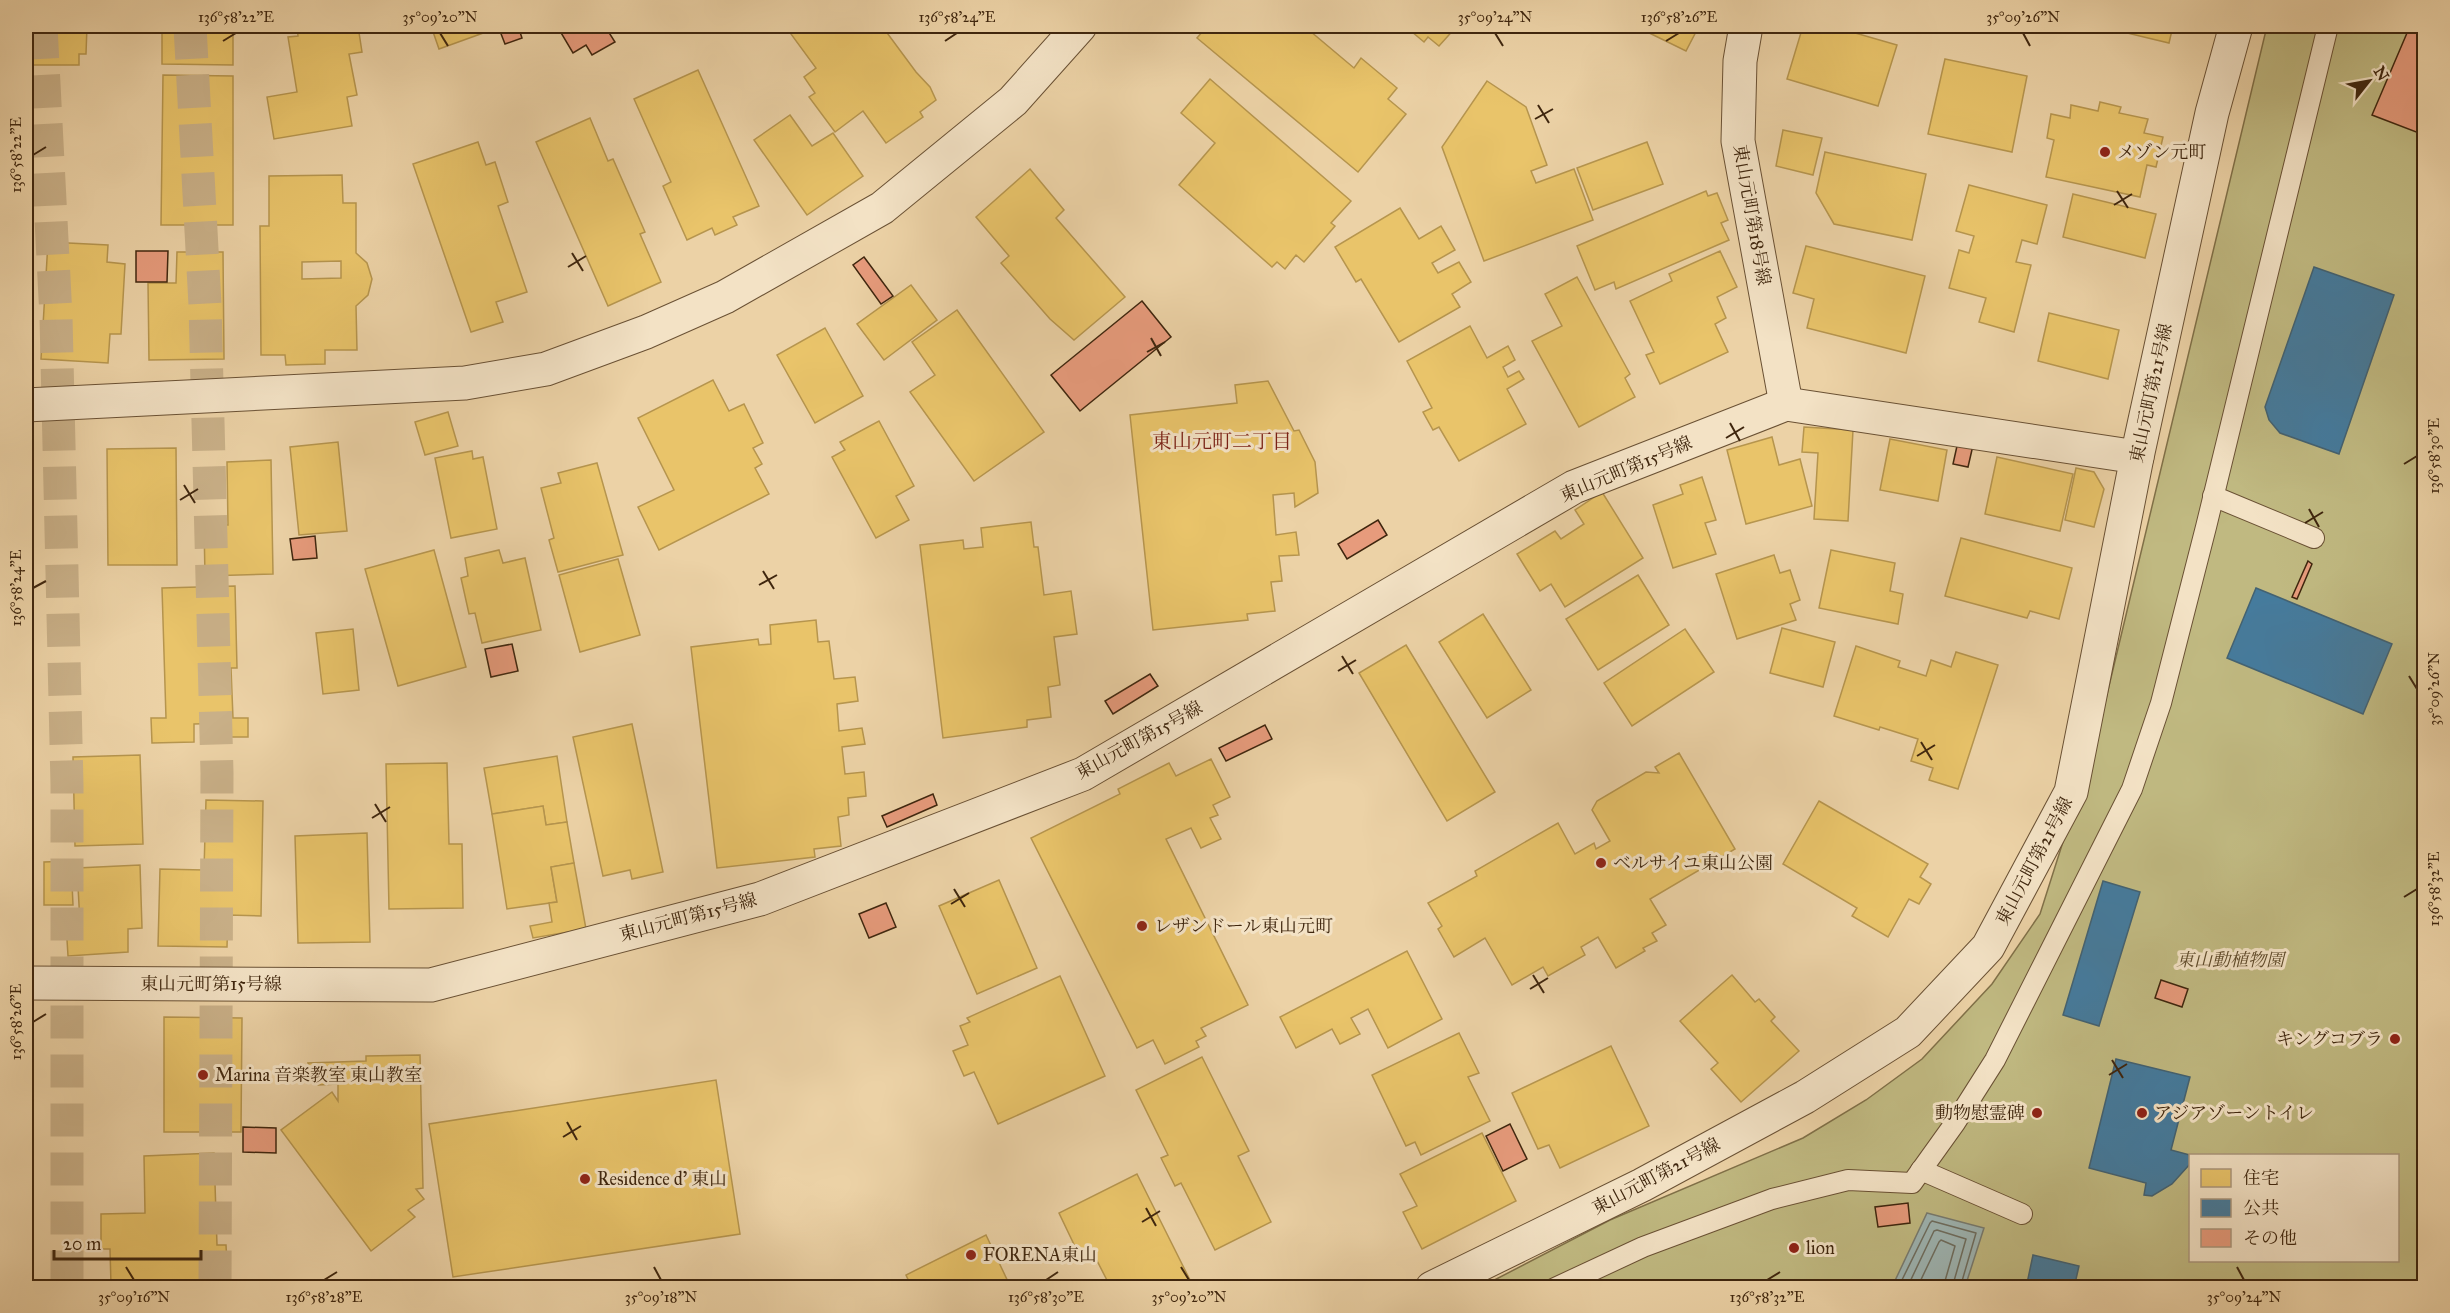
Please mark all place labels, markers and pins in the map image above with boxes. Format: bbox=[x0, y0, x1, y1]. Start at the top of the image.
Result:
place label: メゾン元町 bbox=[2117, 141, 2206, 163]
marker: メゾン元町 bbox=[2098, 145, 2112, 159]
place label: ベルサイユ東山公園 bbox=[1613, 852, 1773, 874]
marker: ベルサイユ東山公園 bbox=[1594, 856, 1608, 870]
place label: レザンドール東山元町 bbox=[1154, 915, 1333, 937]
marker: レザンドール東山元町 bbox=[1135, 919, 1149, 933]
place label: キングコブラ bbox=[2276, 1028, 2383, 1050]
marker: キングコブラ bbox=[2388, 1032, 2402, 1046]
place label: Marina 音楽教室 東山教室 bbox=[215, 1064, 422, 1086]
marker: Marina 音楽教室 東山教室 bbox=[196, 1068, 210, 1082]
place label: 動物慰霊碑 bbox=[1935, 1102, 2025, 1124]
place label: アジアゾーントイレ bbox=[2154, 1102, 2314, 1124]
marker: 動物慰霊碑 bbox=[2030, 1106, 2044, 1120]
marker: アジアゾーントイレ bbox=[2135, 1106, 2149, 1120]
place label: Residence d’ 東山 bbox=[597, 1168, 727, 1190]
marker: Residence d’ 東山 bbox=[578, 1172, 592, 1186]
place label: lion bbox=[1806, 1237, 1835, 1259]
marker: lion bbox=[1787, 1241, 1801, 1255]
place label: FORENA東山 bbox=[983, 1244, 1097, 1266]
marker: FORENA東山 bbox=[964, 1248, 978, 1262]

